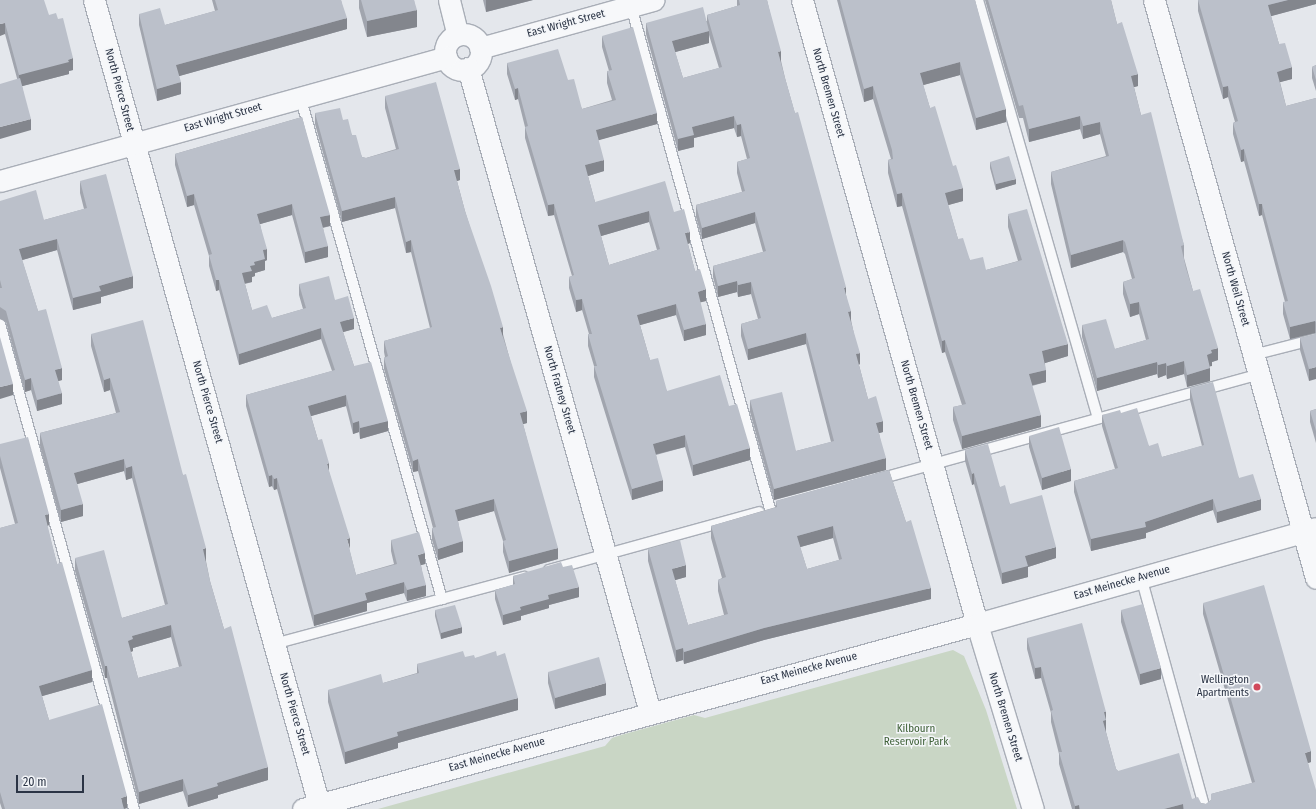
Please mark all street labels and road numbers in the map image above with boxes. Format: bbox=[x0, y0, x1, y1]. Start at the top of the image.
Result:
street label: East Wright Street bbox=[526, 7, 606, 41]
street label: North Pierce Street bbox=[102, 47, 136, 133]
street label: North Bremen Street bbox=[809, 47, 847, 139]
street label: East Wright Street bbox=[183, 101, 263, 135]
street label: North Weil Street bbox=[1218, 250, 1252, 328]
street label: North Fratney Street bbox=[540, 344, 578, 436]
street label: North Pierce Street bbox=[189, 359, 225, 445]
street label: North Bremen Street bbox=[897, 359, 935, 451]
street label: East Meinecke Avenue bbox=[1072, 563, 1172, 603]
street label: East Meinecke Avenue bbox=[759, 650, 859, 688]
street label: North Pierce Street bbox=[276, 671, 312, 757]
street label: North Bremen Street bbox=[985, 671, 1025, 763]
street label: East Meinecke Avenue bbox=[447, 735, 547, 775]

